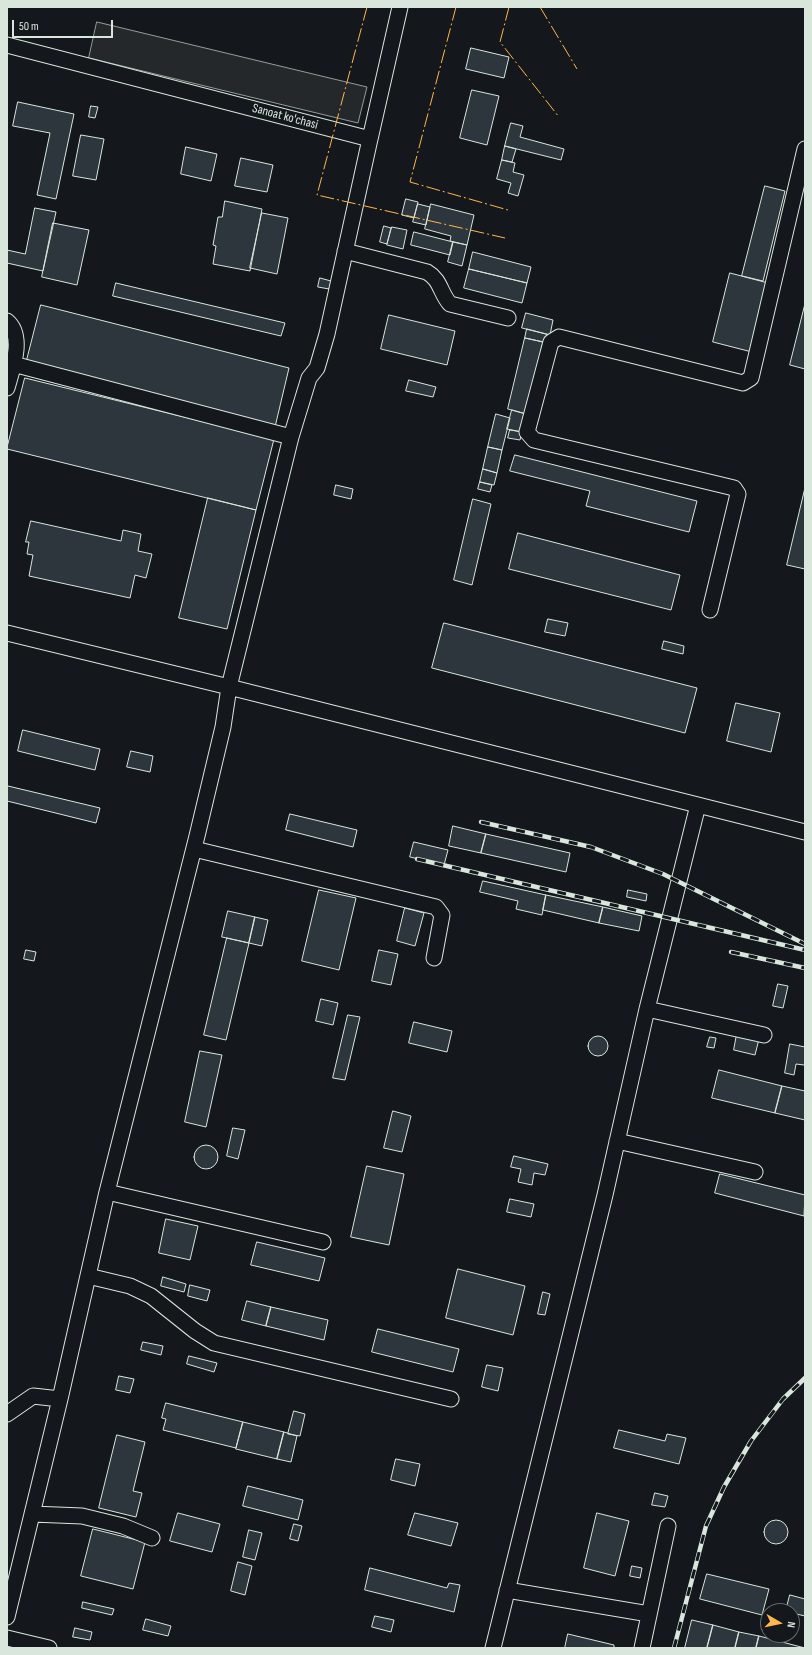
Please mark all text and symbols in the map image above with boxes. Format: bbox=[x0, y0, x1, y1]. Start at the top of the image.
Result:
scale bar bbox=[14, 12, 115, 38]
text: 50 m bbox=[19, 19, 39, 34]
street label: Sanoat ko'chasi bbox=[250, 101, 320, 133]
north arrow bbox=[760, 1603, 800, 1643]
text: N bbox=[784, 1621, 798, 1629]

